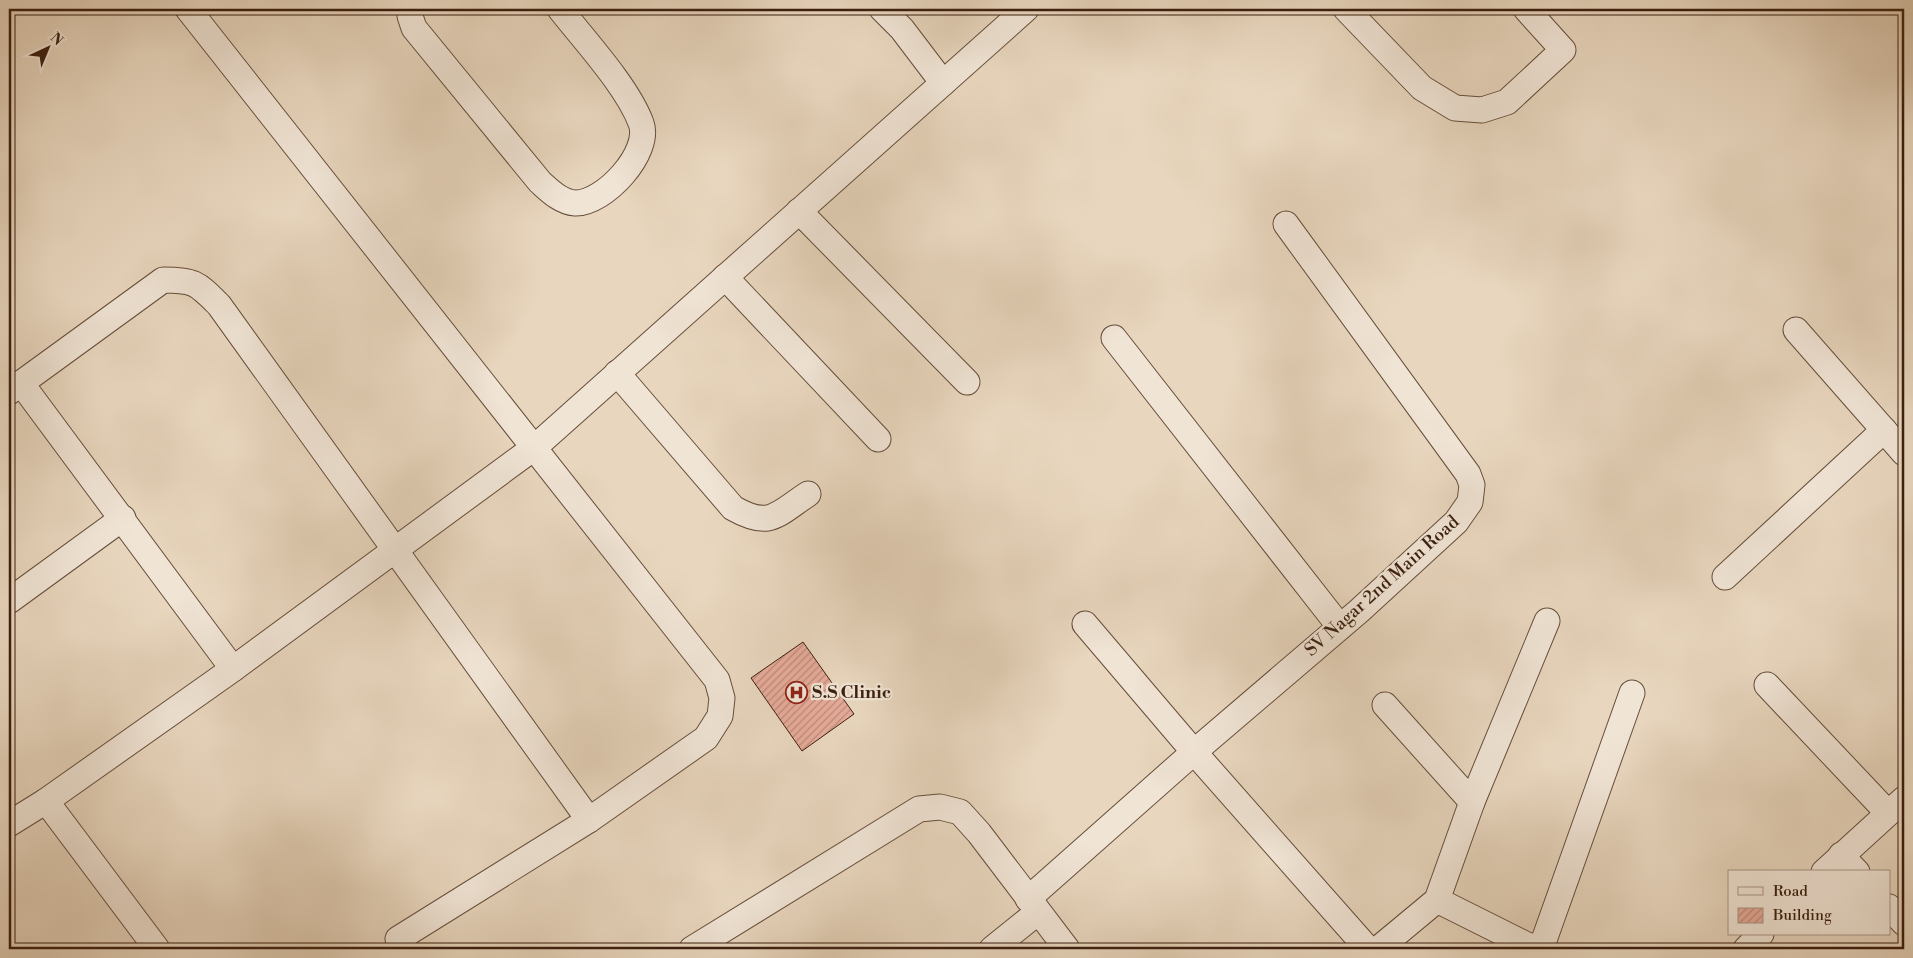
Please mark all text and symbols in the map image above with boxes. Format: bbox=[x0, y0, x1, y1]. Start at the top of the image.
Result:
north arrow bbox=[22, 22, 72, 72]
text: N bbox=[46, 29, 67, 50]
street label: SV Nagar 2nd Main Road bbox=[1300, 510, 1465, 662]
hospital icon: S.S Clinic bbox=[784, 680, 808, 704]
place label: S.S Clinic bbox=[812, 681, 891, 704]
legend bbox=[1728, 870, 1890, 936]
text: Road bbox=[1773, 882, 1808, 901]
text: Building bbox=[1772, 906, 1832, 925]

